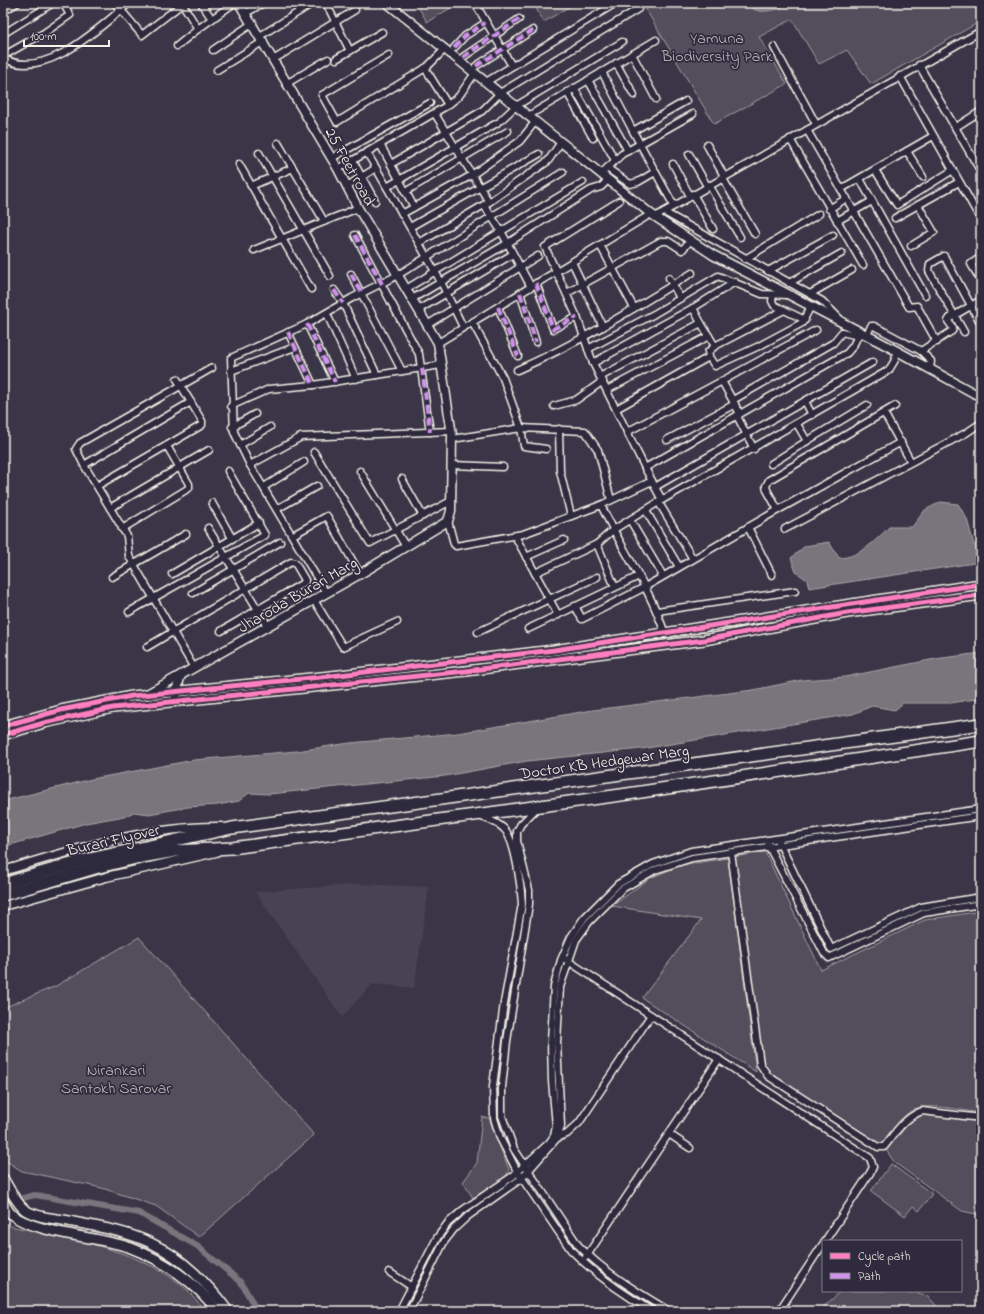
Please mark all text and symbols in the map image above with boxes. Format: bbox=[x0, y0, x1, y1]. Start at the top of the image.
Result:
scale bar bbox=[24, 22, 109, 48]
park label: Yamuna Biodiversity Park bbox=[661, 27, 773, 69]
text: 100 m bbox=[30, 28, 57, 46]
street label: 25 Feet road bbox=[318, 123, 381, 210]
street label: Jharoda Burari Marg bbox=[234, 552, 362, 640]
street label: Doctor KB Hedgewar Marg bbox=[517, 739, 691, 787]
street label: Burari Flyover bbox=[64, 819, 162, 864]
park label: Nirankari Santokh Sarovar bbox=[61, 1059, 171, 1101]
legend bbox=[822, 1240, 962, 1292]
text: Cycle path bbox=[858, 1248, 910, 1267]
text: Path bbox=[858, 1268, 881, 1286]

